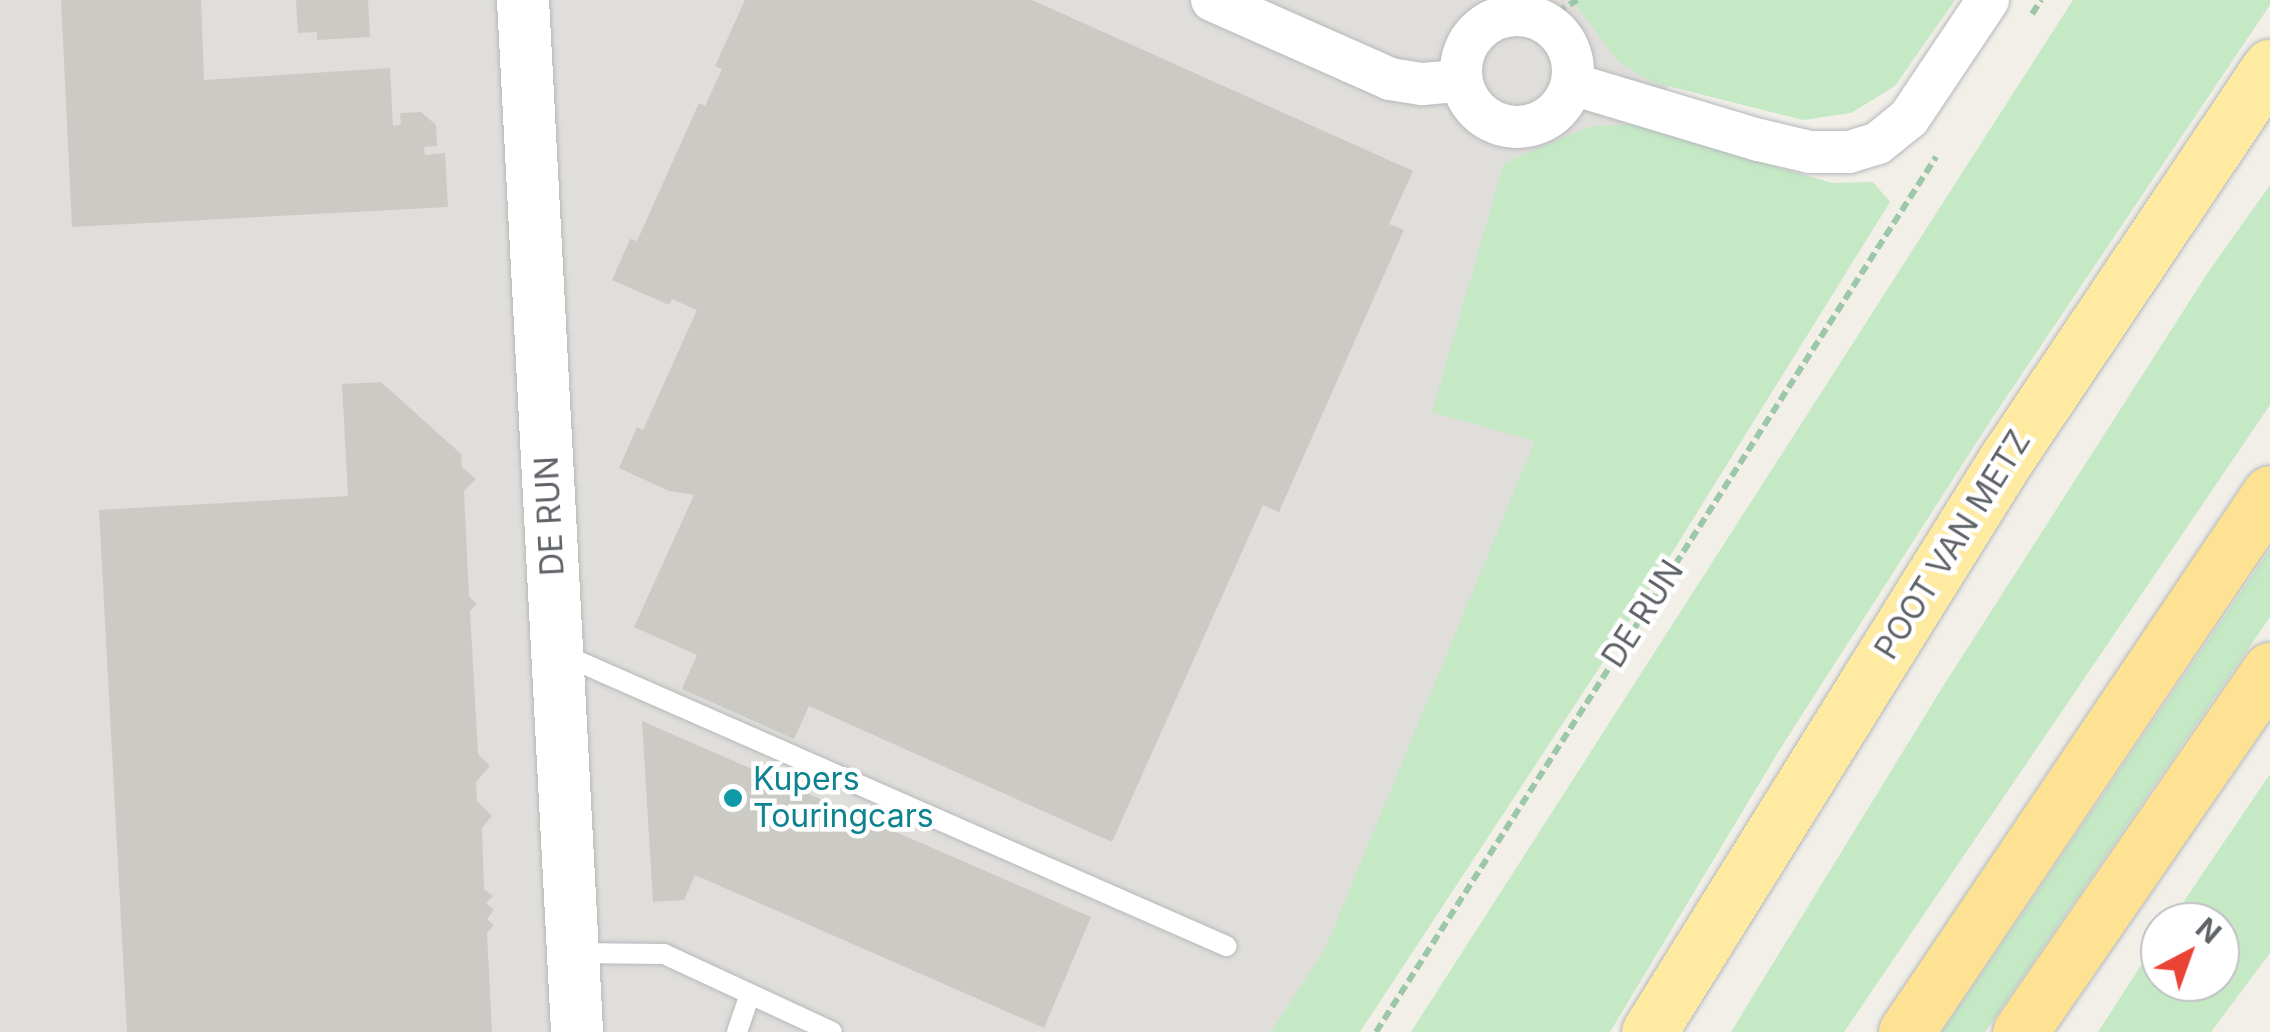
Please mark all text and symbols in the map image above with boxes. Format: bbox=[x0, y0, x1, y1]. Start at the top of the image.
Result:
street label: POOT VAN METZ bbox=[1867, 424, 2039, 666]
street label: DE RUN bbox=[528, 455, 572, 577]
street label: DE RUN bbox=[1594, 553, 1692, 675]
place label: Kupers Touringcars bbox=[753, 761, 934, 836]
marker: Kupers Touringcars bbox=[722, 787, 744, 809]
north arrow bbox=[2140, 902, 2240, 1002]
text: N bbox=[2189, 911, 2228, 951]

